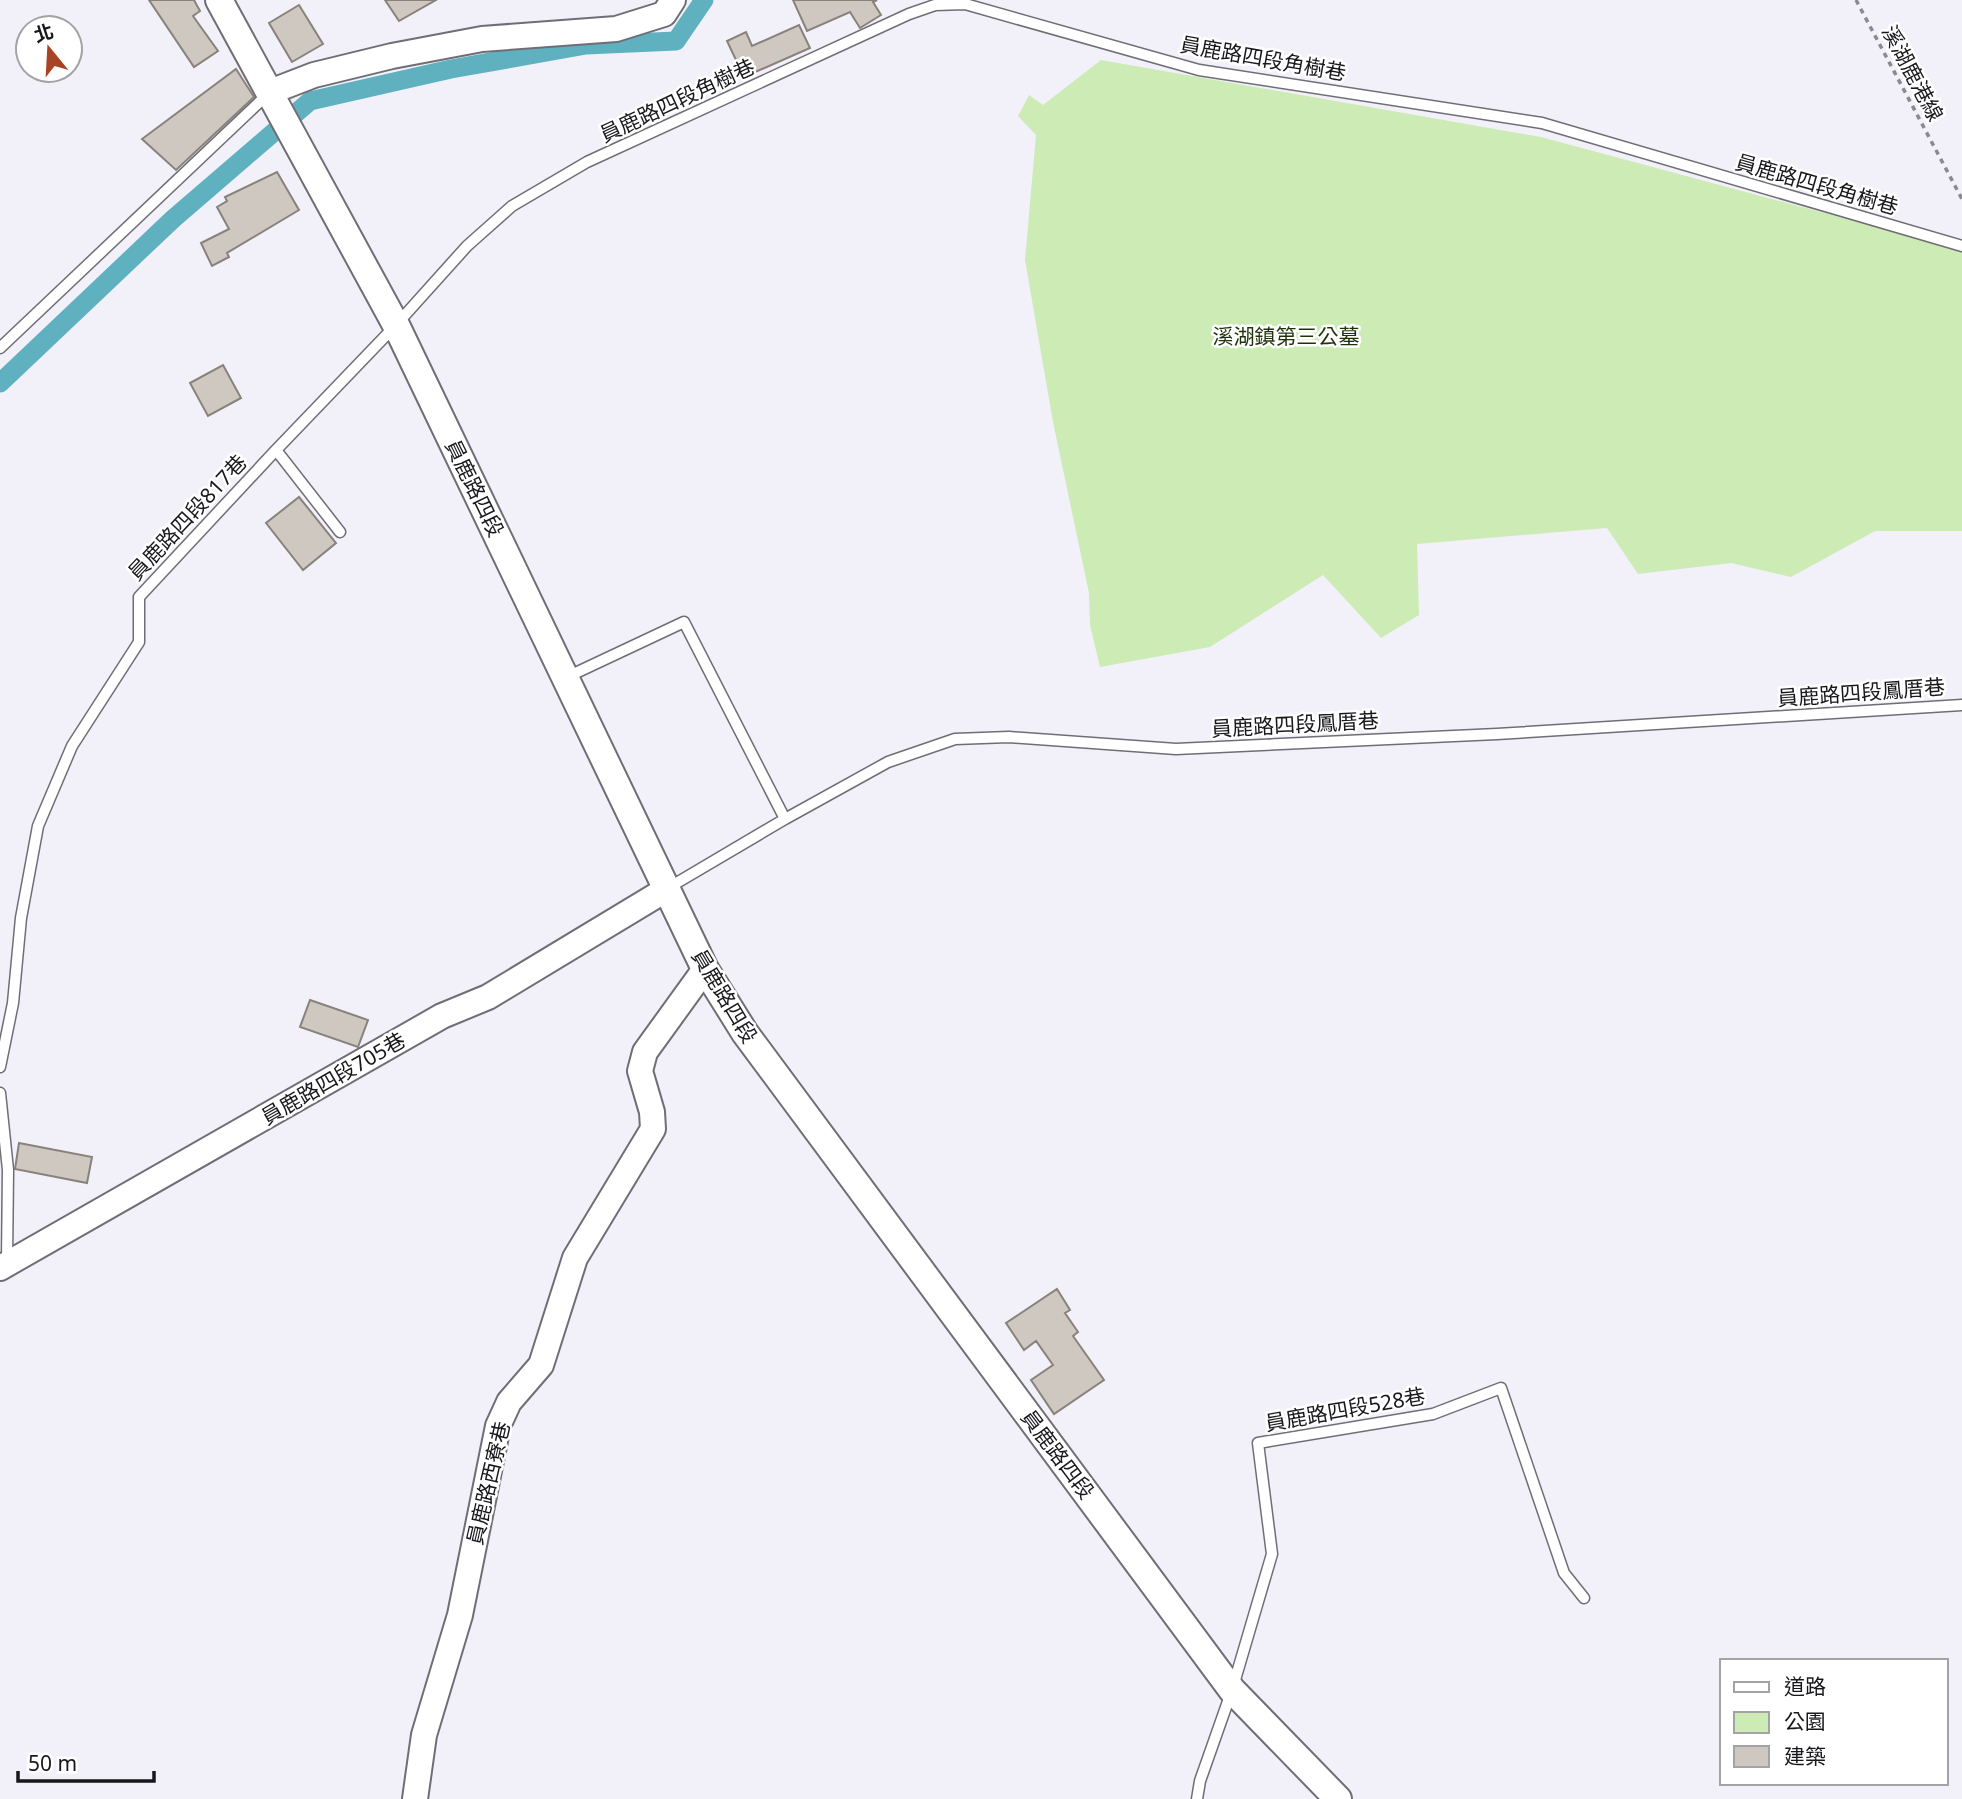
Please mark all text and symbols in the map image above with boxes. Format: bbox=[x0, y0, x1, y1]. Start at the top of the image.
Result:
north arrow bbox=[14, 14, 84, 84]
text: 北 bbox=[31, 18, 57, 48]
street label: 溪湖鹿港線 bbox=[1876, 20, 1950, 126]
street label: 員鹿路四段角樹巷 bbox=[1178, 30, 1348, 86]
street label: 員鹿路四段角樹巷 bbox=[595, 52, 759, 148]
street label: 員鹿路四段角樹巷 bbox=[1732, 147, 1902, 221]
park label: 溪湖鎮第三公墓 bbox=[1213, 322, 1360, 350]
street label: 員鹿路四段 bbox=[439, 435, 511, 541]
street label: 員鹿路四段817巷 bbox=[122, 448, 252, 586]
street label: 員鹿路四段鳳厝巷 bbox=[1776, 672, 1946, 712]
street label: 員鹿路四段鳳厝巷 bbox=[1210, 706, 1380, 742]
street label: 員鹿路四段 bbox=[686, 944, 764, 1048]
street label: 員鹿路四段705巷 bbox=[256, 1025, 410, 1131]
street label: 員鹿路四段528巷 bbox=[1263, 1381, 1427, 1437]
street label: 員鹿路四段 bbox=[1015, 1404, 1101, 1504]
street label: 員鹿路西寮巷 bbox=[460, 1418, 516, 1548]
legend bbox=[1720, 1659, 1948, 1785]
text: 道路 bbox=[1784, 1672, 1826, 1700]
text: 公園 bbox=[1784, 1707, 1826, 1735]
scale bar bbox=[18, 1740, 154, 1784]
text: 建築 bbox=[1784, 1742, 1826, 1770]
text: 50 m bbox=[28, 1749, 77, 1777]

